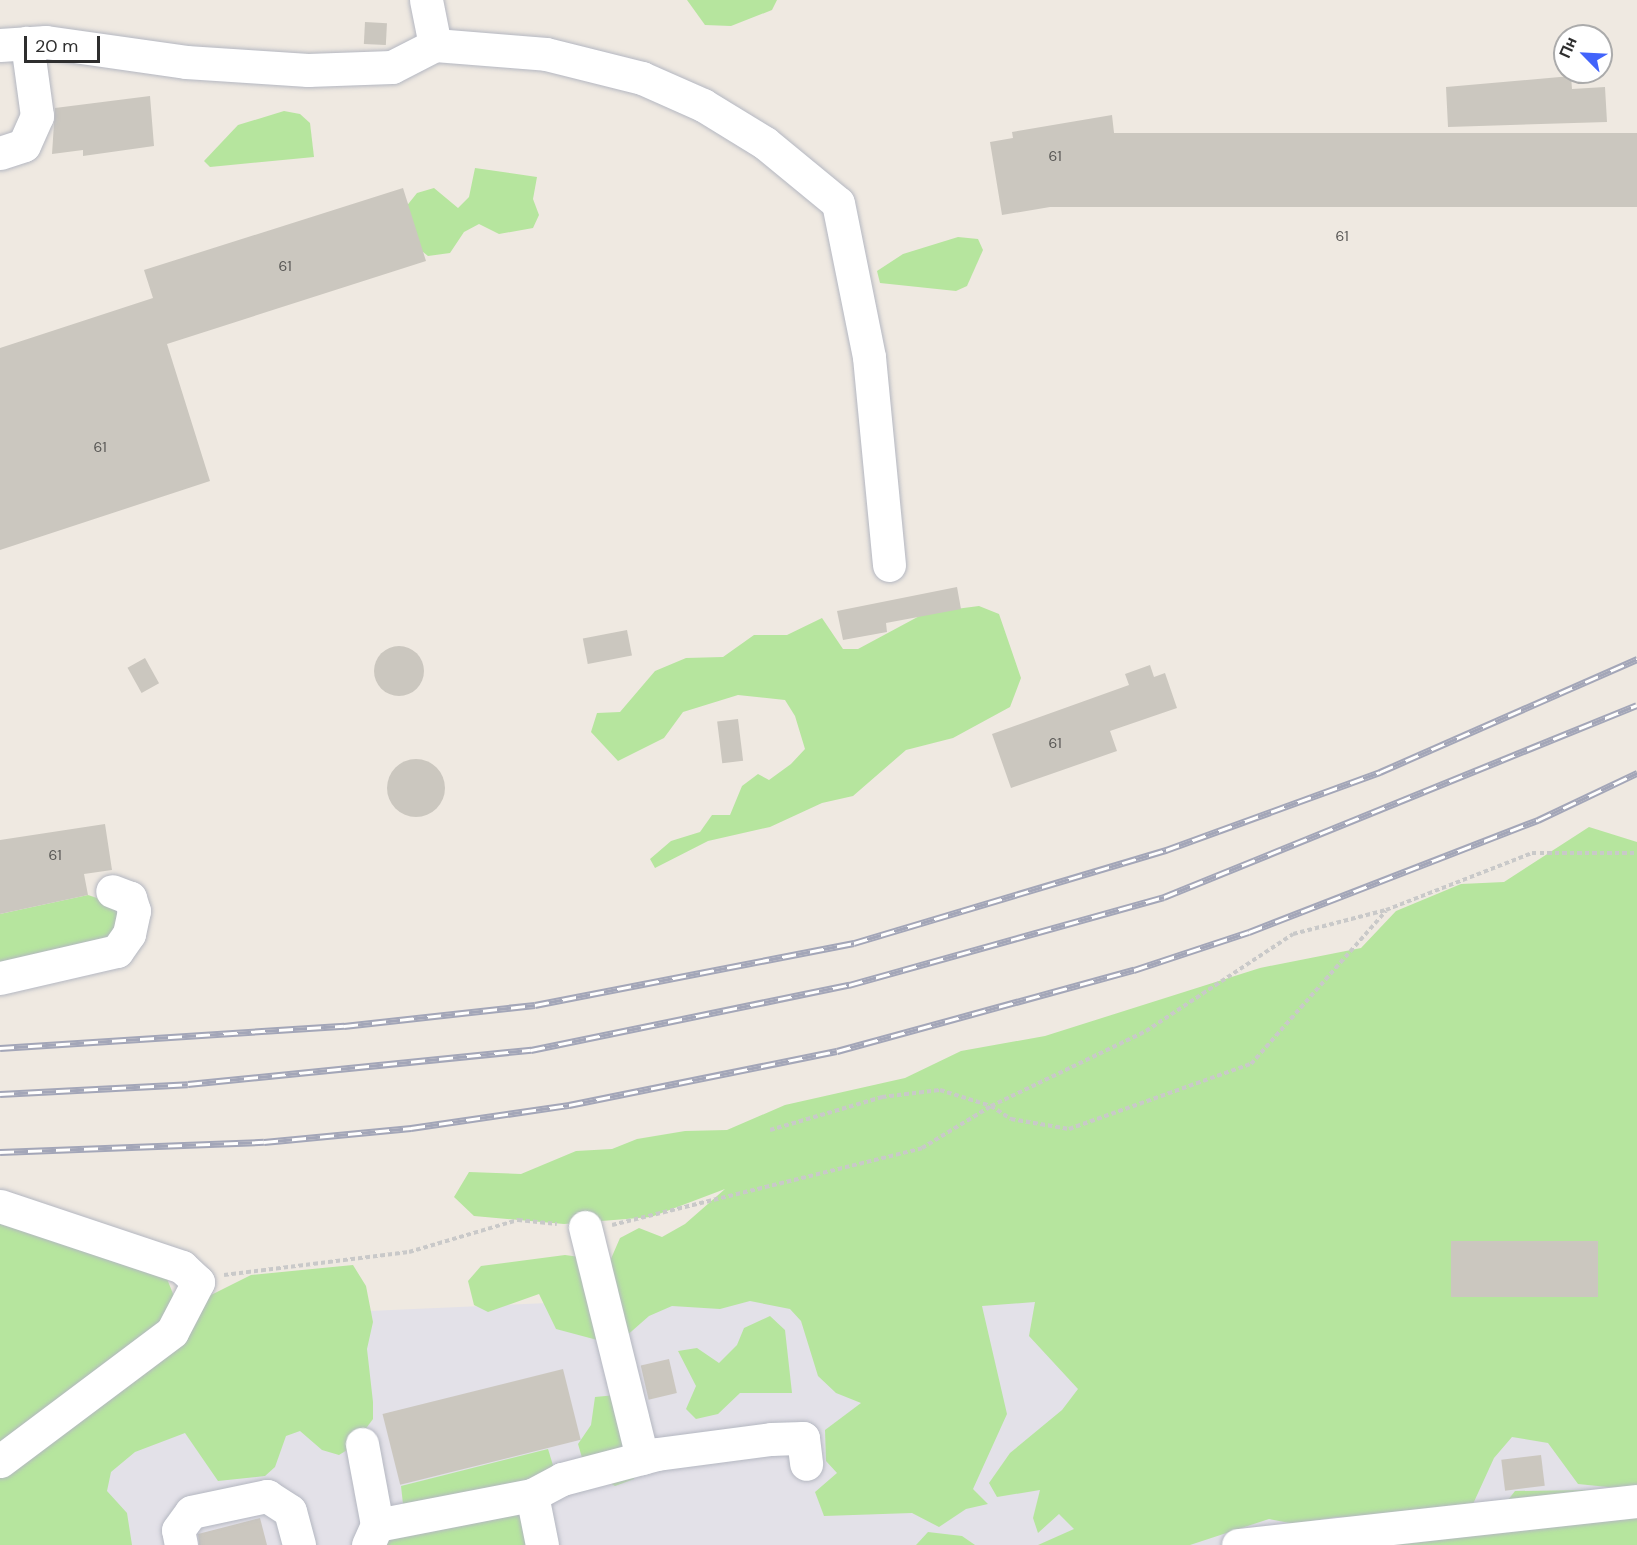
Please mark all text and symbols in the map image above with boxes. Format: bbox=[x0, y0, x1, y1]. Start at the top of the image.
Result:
scale bar bbox=[27, 24, 104, 62]
north arrow bbox=[1553, 24, 1613, 84]
text: Пн bbox=[1554, 33, 1582, 61]
text: 20 m bbox=[35, 34, 78, 58]
house number: 61 bbox=[1048, 148, 1062, 164]
house number: 61 bbox=[1335, 228, 1349, 244]
house number: 61 bbox=[278, 258, 292, 274]
house number: 61 bbox=[93, 439, 107, 455]
house number: 61 bbox=[1048, 735, 1062, 751]
house number: 61 bbox=[48, 847, 62, 863]

